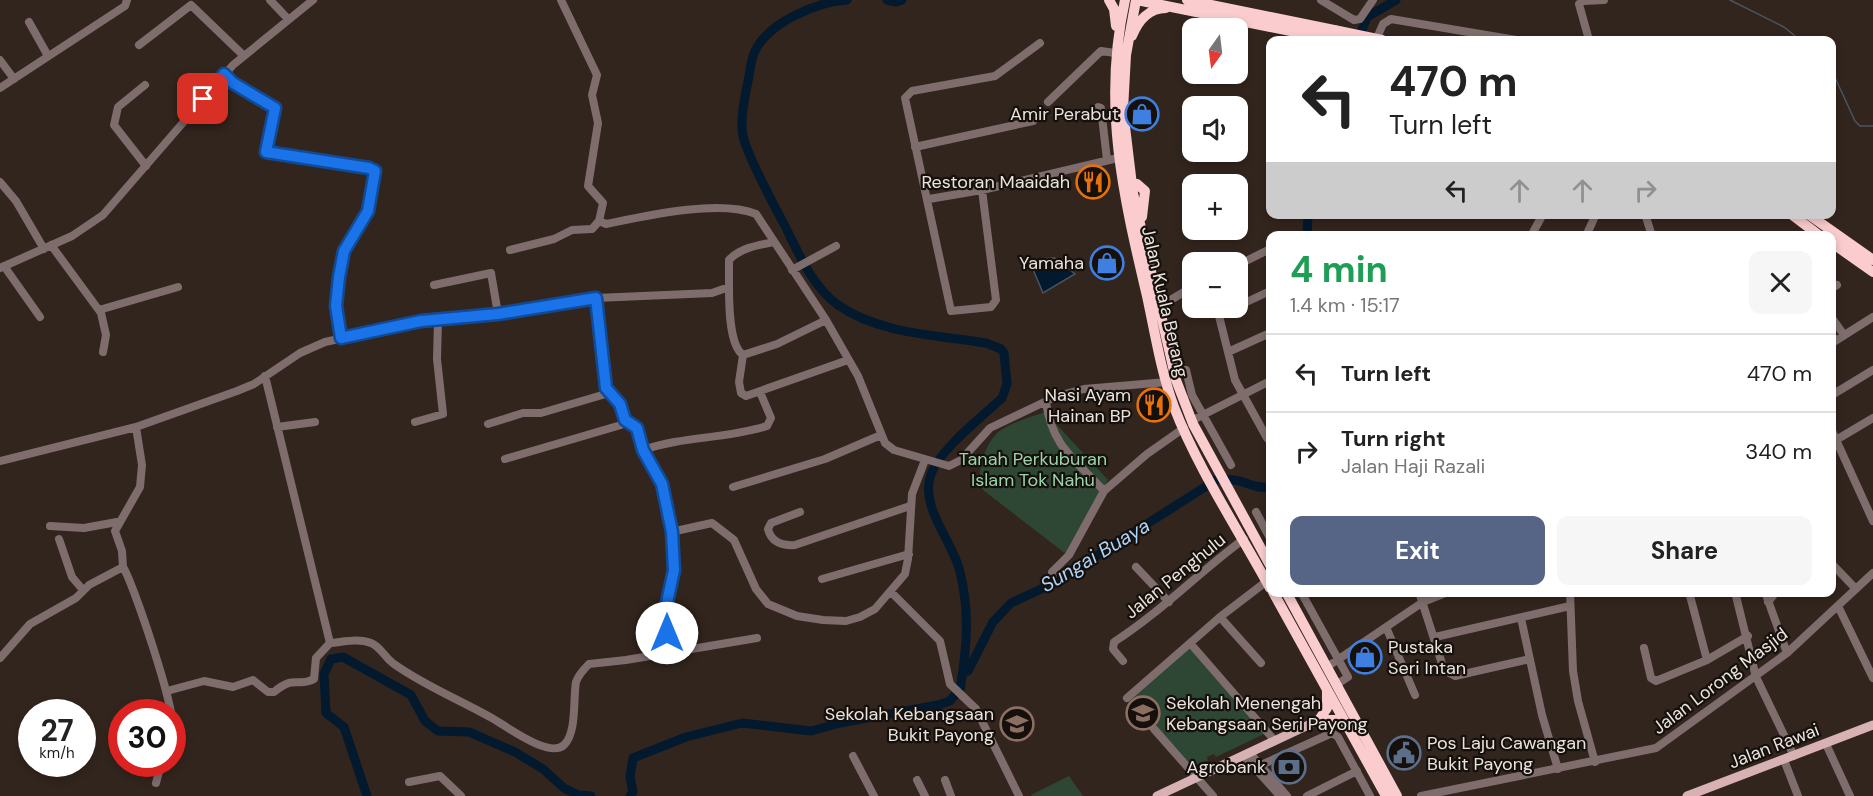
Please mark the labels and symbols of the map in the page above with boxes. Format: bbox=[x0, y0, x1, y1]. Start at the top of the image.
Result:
north arrow bbox=[1182, 18, 1248, 84]
pin bbox=[177, 73, 228, 124]
shop icon: Amir Perabut bbox=[1124, 96, 1160, 132]
place label: Amir Perabut bbox=[1010, 102, 1119, 126]
restaurant icon: Restoran Maaidah bbox=[1075, 164, 1111, 200]
place label: Restoran Maaidah bbox=[921, 170, 1070, 194]
street label: Jalan Kuala Berang bbox=[1136, 224, 1194, 380]
shop icon: Yamaha bbox=[1089, 245, 1125, 281]
place label: Yamaha bbox=[1019, 251, 1084, 275]
place label: Nasi Ayam Hainan BP bbox=[1044, 383, 1131, 428]
restaurant icon: Nasi Ayam Hainan BP bbox=[1136, 387, 1172, 423]
park label: Tanah Perkuburan Islam Tok Nahu bbox=[959, 447, 1107, 492]
water label: Sungai Buaya bbox=[1035, 512, 1155, 598]
street label: Jalan Penghulu bbox=[1120, 528, 1230, 624]
position arrow bbox=[635, 601, 699, 665]
street label: Jalan Lorong Masjid bbox=[1647, 622, 1793, 740]
place label: Pustaka Seri Intan bbox=[1388, 635, 1466, 680]
shop icon: Pustaka Seri Intan bbox=[1347, 639, 1383, 675]
place label: Sekolah Menengah Kebangsaan Seri Payong bbox=[1166, 691, 1368, 736]
school or university icon: Sekolah Menengah Kebangsaan Seri Payong bbox=[1125, 695, 1161, 731]
speed limit sign: 30 bbox=[108, 699, 186, 777]
place label: Sekolah Kebangsaan Bukit Payong bbox=[825, 702, 994, 747]
school or university icon: Sekolah Kebangsaan Bukit Payong bbox=[999, 706, 1035, 742]
street label: Jalan Rawai bbox=[1725, 718, 1823, 774]
place label: Pos Laju Cawangan Bukit Payong bbox=[1427, 731, 1586, 776]
public building icon: Pos Laju Cawangan Bukit Payong bbox=[1386, 735, 1422, 771]
bank icon: Agrobank bbox=[1271, 749, 1307, 785]
place label: Agrobank bbox=[1187, 755, 1266, 779]

